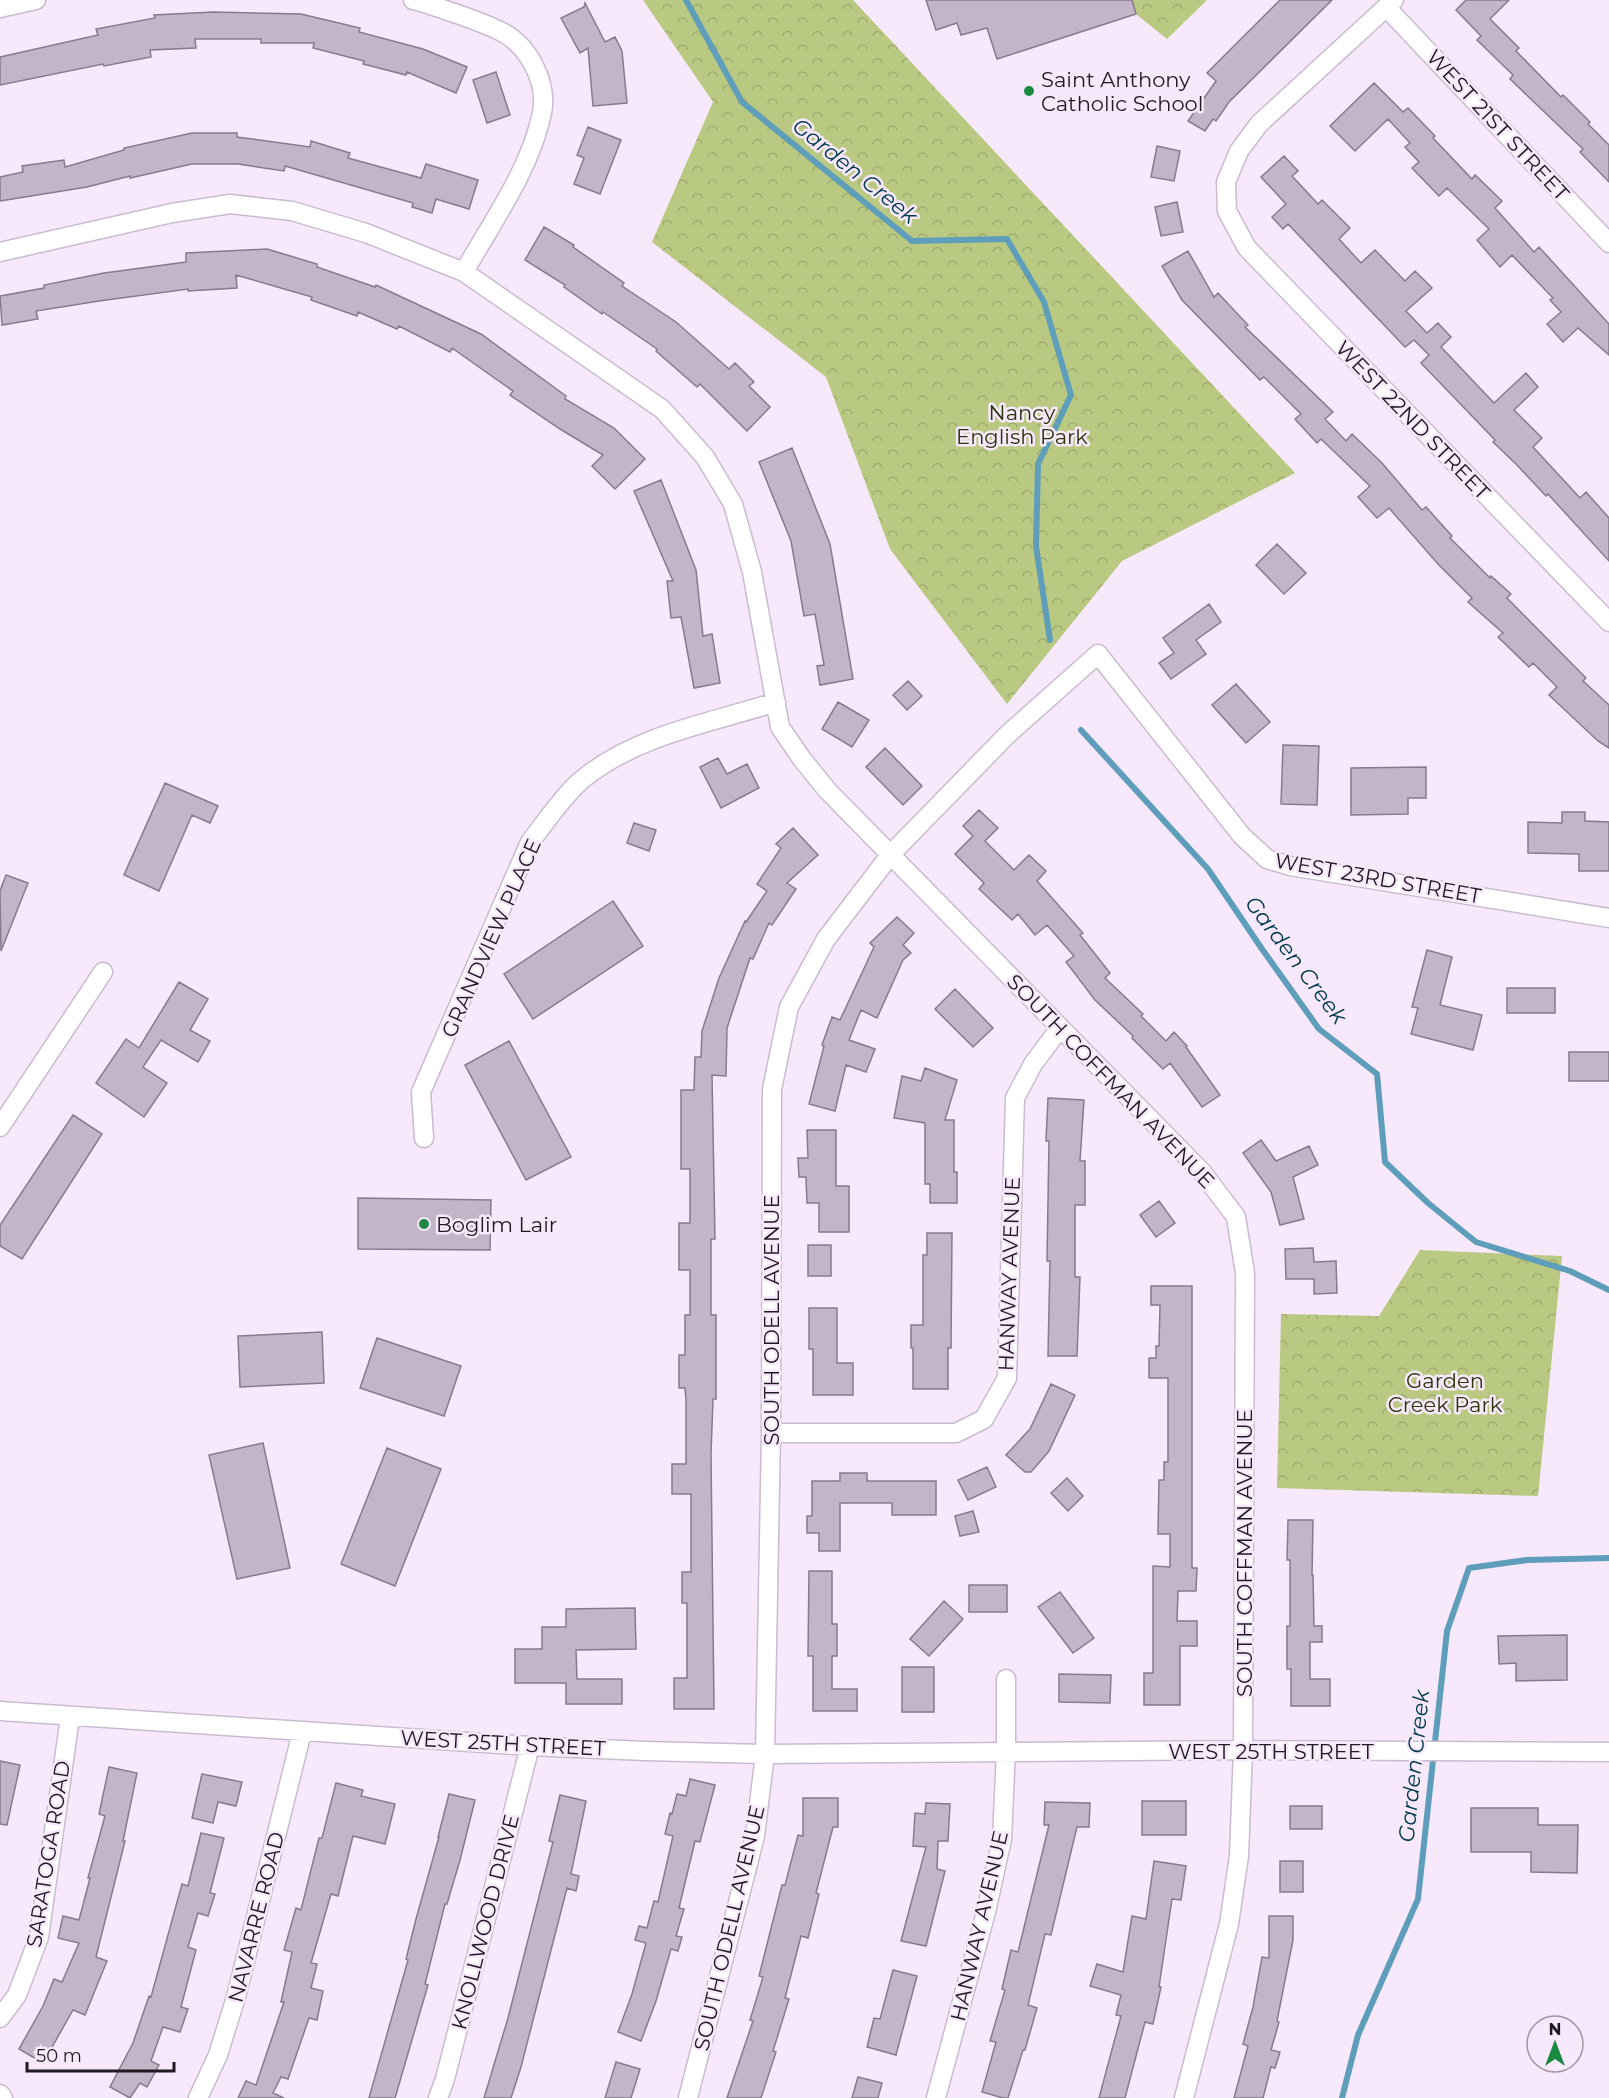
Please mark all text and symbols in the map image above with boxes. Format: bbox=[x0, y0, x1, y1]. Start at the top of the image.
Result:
street label: WEST 21ST STREET bbox=[1422, 44, 1574, 206]
place label: Saint Anthony Catholic School bbox=[1041, 67, 1203, 116]
marker: Saint Anthony Catholic School bbox=[1022, 84, 1036, 98]
water label: Garden Creek bbox=[787, 112, 924, 230]
street label: WEST 22ND STREET bbox=[1331, 335, 1495, 505]
park label: Nancy English Park bbox=[956, 400, 1088, 449]
street label: GRANDVIEW PLACE bbox=[436, 835, 546, 1041]
street label: WEST 23RD STREET bbox=[1273, 848, 1483, 908]
water label: Garden Creek bbox=[1239, 891, 1353, 1030]
street label: SOUTH COFFMAN AVENUE bbox=[1002, 969, 1220, 1193]
street label: HANWAY AVENUE bbox=[993, 1176, 1025, 1372]
street label: SOUTH ODELL AVENUE bbox=[759, 1194, 784, 1446]
place label: Boglim Lair bbox=[436, 1212, 557, 1237]
marker: Boglim Lair bbox=[417, 1217, 431, 1231]
park label: Garden Creek Park bbox=[1388, 1368, 1503, 1417]
street label: SOUTH COFFMAN AVENUE bbox=[1232, 1409, 1257, 1697]
water label: Garden Creek bbox=[1393, 1687, 1436, 1844]
street label: WEST 25TH STREET bbox=[400, 1725, 606, 1761]
street label: WEST 25TH STREET bbox=[1168, 1739, 1374, 1764]
street label: SARATOGA ROAD bbox=[21, 1759, 75, 1949]
street label: SOUTH ODELL AVENUE bbox=[689, 1803, 769, 2053]
street label: KNOLLWOOD DRIVE bbox=[446, 1812, 524, 2032]
street label: HANWAY AVENUE bbox=[945, 1828, 1013, 2024]
street label: NAVARRE ROAD bbox=[223, 1829, 289, 2005]
north arrow bbox=[1525, 2014, 1585, 2074]
text: N bbox=[1549, 2020, 1561, 2039]
scale bar bbox=[27, 2035, 174, 2073]
text: 50 m bbox=[36, 2045, 82, 2067]

